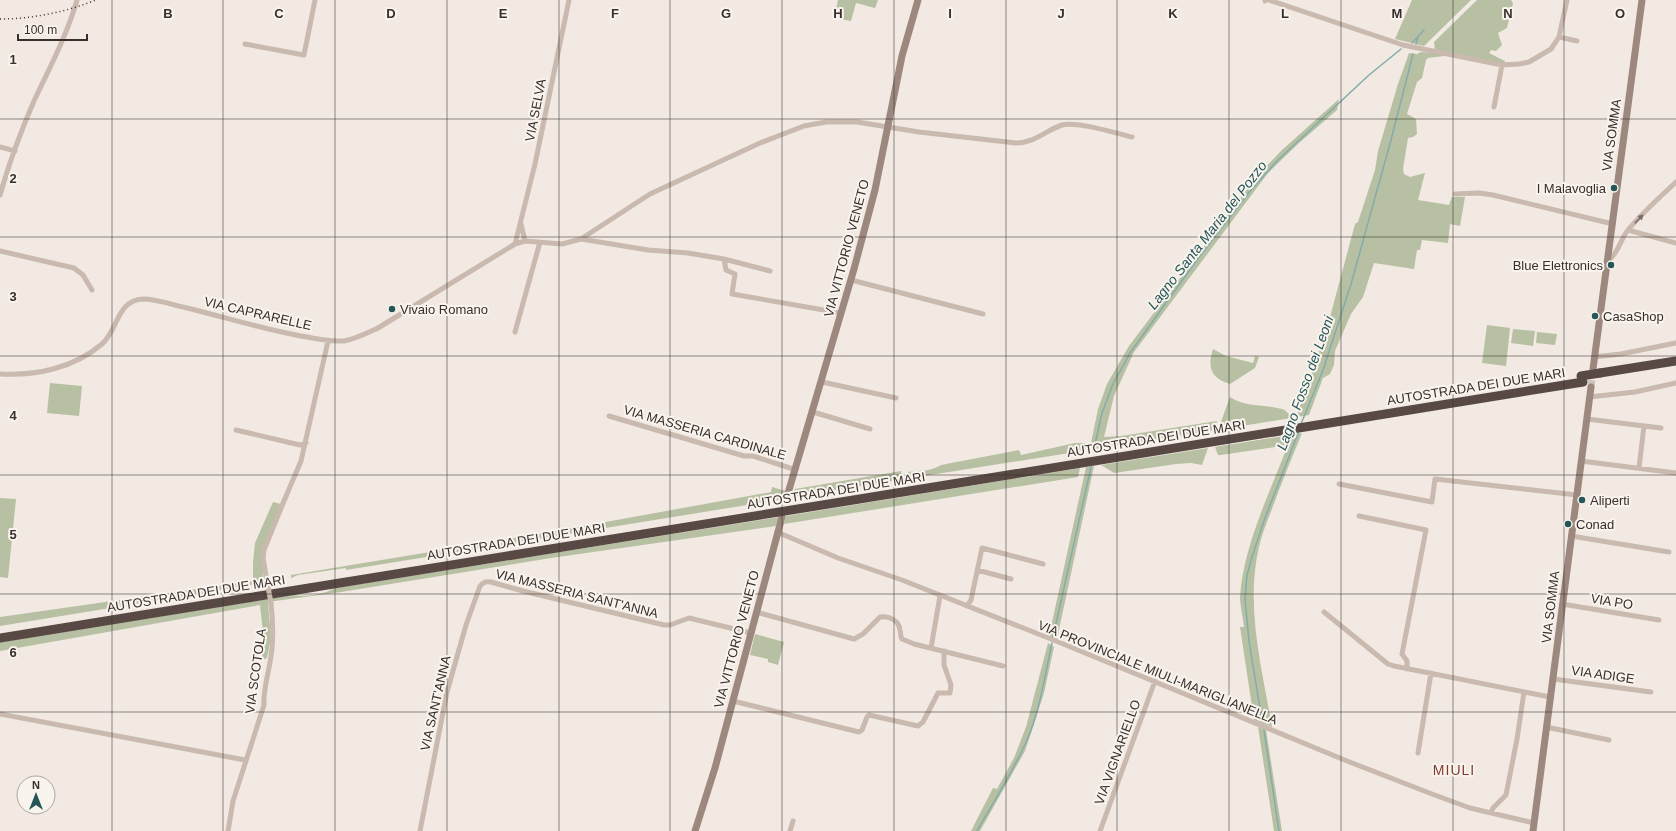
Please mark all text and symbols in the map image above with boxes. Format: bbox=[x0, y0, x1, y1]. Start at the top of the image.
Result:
text: B bbox=[163, 6, 173, 21]
text: C bbox=[274, 6, 284, 21]
text: D bbox=[386, 6, 396, 21]
text: E bbox=[499, 6, 508, 21]
text: F bbox=[611, 6, 619, 21]
text: G bbox=[721, 6, 731, 21]
text: H bbox=[833, 6, 843, 21]
text: I bbox=[948, 6, 952, 21]
text: J bbox=[1057, 6, 1065, 21]
text: K bbox=[1168, 6, 1178, 21]
text: L bbox=[1281, 6, 1289, 21]
text: M bbox=[1392, 6, 1402, 21]
text: N bbox=[1503, 6, 1513, 21]
text: O bbox=[1615, 6, 1625, 21]
scale bar bbox=[18, 16, 87, 42]
text: 100 m bbox=[24, 23, 57, 37]
text: 1 bbox=[9, 52, 17, 67]
street label: VIA SELVA bbox=[522, 77, 549, 143]
street label: VIA SOMMA bbox=[1599, 98, 1624, 172]
water label: Lagno Santa Maria del Pozzo bbox=[1144, 158, 1270, 312]
text: 2 bbox=[9, 171, 17, 186]
street label: VIA VITTORIO VENETO bbox=[821, 178, 872, 319]
place label: I Malavoglia bbox=[1537, 181, 1607, 196]
marker: I Malavoglia bbox=[1609, 183, 1619, 193]
one-way arrow bbox=[1634, 214, 1643, 224]
place label: Blue Elettronics bbox=[1513, 258, 1603, 273]
marker: Blue Elettronics bbox=[1606, 260, 1616, 270]
text: 3 bbox=[9, 289, 17, 304]
street label: VIA CAPRARELLE bbox=[203, 294, 313, 333]
place label: Vivaio Romano bbox=[400, 302, 488, 317]
marker: Vivaio Romano bbox=[387, 304, 397, 314]
place label: CasaShop bbox=[1603, 309, 1664, 324]
marker: CasaShop bbox=[1590, 311, 1600, 321]
water label: Lagno Fosso dei Leoni bbox=[1273, 313, 1337, 452]
street label: AUTOSTRADA DEI DUE MARI bbox=[1386, 365, 1566, 408]
street label: VIA MASSERIA CARDINALE bbox=[622, 402, 788, 463]
text: 4 bbox=[9, 408, 17, 423]
street label: AUTOSTRADA DEI DUE MARI bbox=[1066, 417, 1246, 460]
street label: AUTOSTRADA DEI DUE MARI bbox=[746, 469, 926, 512]
place label: Aliperti bbox=[1590, 493, 1630, 508]
marker: Aliperti bbox=[1577, 495, 1587, 505]
place label: Conad bbox=[1576, 517, 1614, 532]
marker: Conad bbox=[1563, 519, 1573, 529]
street label: AUTOSTRADA DEI DUE MARI bbox=[426, 520, 606, 563]
text: 5 bbox=[9, 527, 17, 542]
street label: VIA MASSERIA SANT'ANNA bbox=[494, 566, 660, 621]
street label: VIA VITTORIO VENETO bbox=[711, 569, 762, 710]
street label: VIA SOMMA bbox=[1539, 570, 1562, 644]
street label: AUTOSTRADA DEI DUE MARI bbox=[106, 572, 286, 615]
street label: VIA PO bbox=[1590, 591, 1634, 612]
street label: VIA PROVINCIALE MIULI-MARIGLIANELLA bbox=[1036, 617, 1280, 728]
street label: VIA SCOTOLA bbox=[242, 627, 269, 715]
text: 6 bbox=[9, 645, 17, 660]
street label: VIA SANT'ANNA bbox=[417, 654, 454, 752]
street label: VIA ADIGE bbox=[1570, 663, 1636, 686]
street label: VIA VIGNARIELLO bbox=[1092, 698, 1143, 807]
district label: MIULI bbox=[1433, 762, 1475, 778]
north arrow bbox=[16, 775, 56, 815]
text: N bbox=[32, 779, 40, 791]

